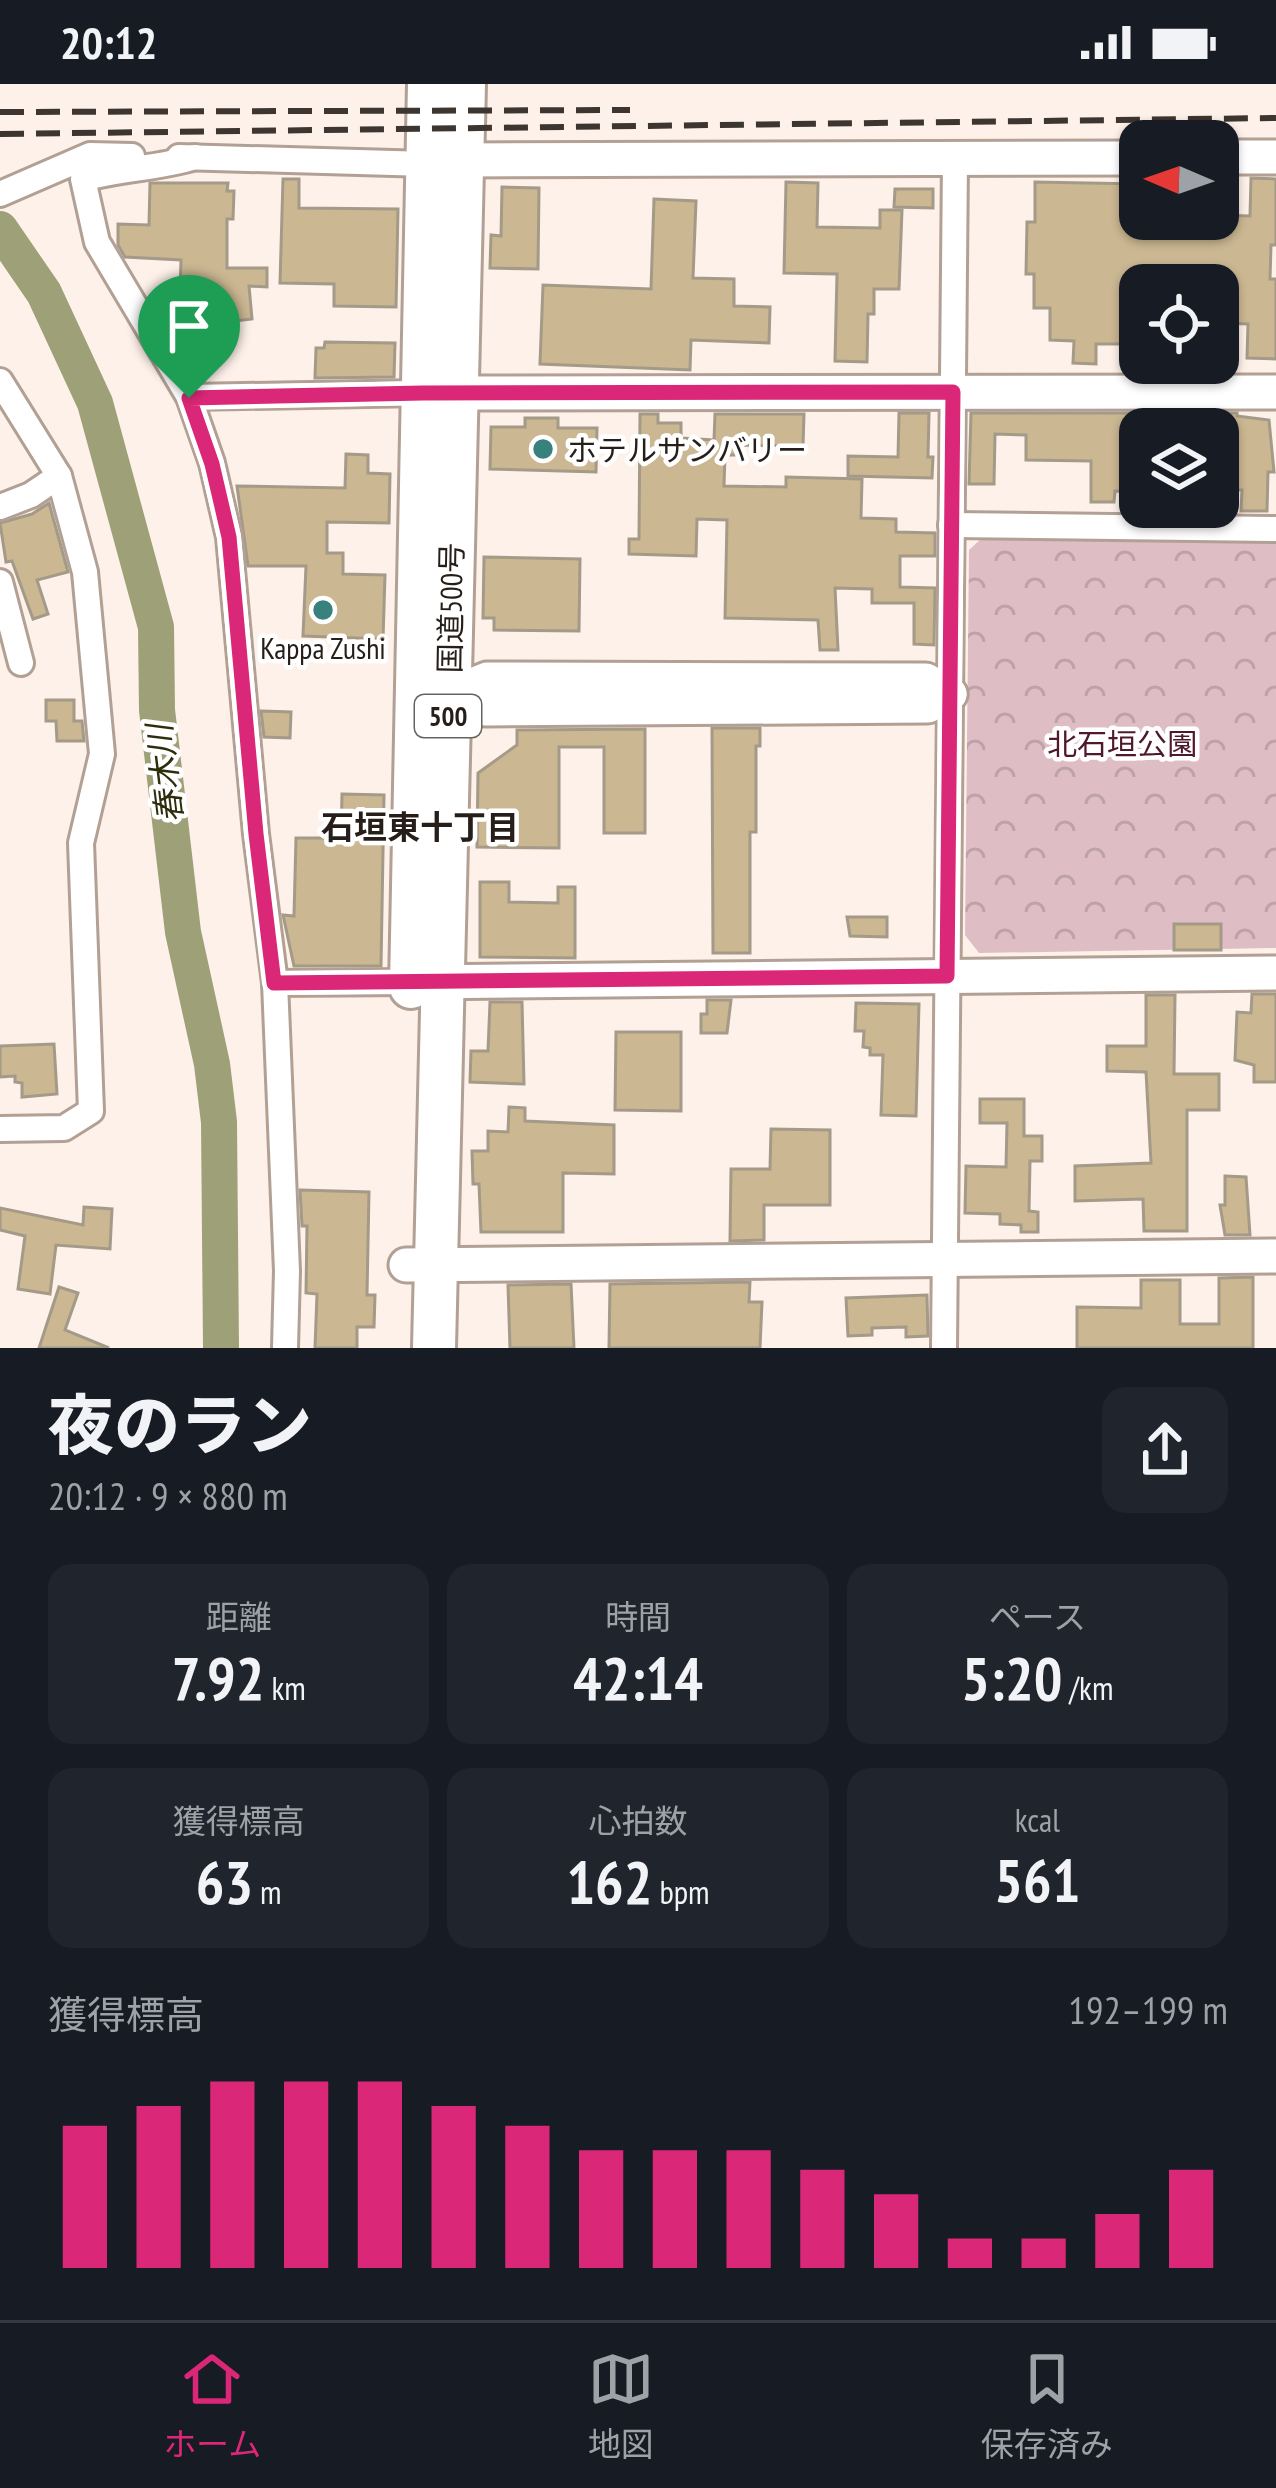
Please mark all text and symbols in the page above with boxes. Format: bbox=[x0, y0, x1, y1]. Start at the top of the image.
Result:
text: 20:12 bbox=[60, 13, 157, 71]
north arrow bbox=[1119, 120, 1239, 240]
map controls bbox=[1119, 120, 1239, 528]
button: locate bbox=[1119, 264, 1239, 384]
pin bbox=[138, 275, 240, 398]
icon: arrive bbox=[156, 293, 222, 359]
button: layers bbox=[1119, 408, 1239, 528]
place label: ホテルサンバリー bbox=[567, 430, 807, 469]
marker: ホテルサンバリー bbox=[530, 436, 556, 462]
street label: 国道500号 bbox=[429, 542, 471, 674]
marker: Kappa Zushi bbox=[310, 597, 336, 623]
place label: Kappa Zushi bbox=[260, 628, 386, 667]
road number: 500 bbox=[415, 695, 481, 737]
water label: 春木川 bbox=[136, 719, 191, 826]
park label: 北石垣公園 bbox=[1047, 724, 1197, 763]
district label: 石垣東十丁目 bbox=[321, 805, 519, 848]
text: 夜のラン bbox=[48, 1382, 312, 1467]
button: share bbox=[1102, 1387, 1228, 1513]
text: 20:12 · 9 × 880 m bbox=[48, 1470, 288, 1521]
text: 距離 bbox=[206, 1595, 272, 1638]
text: 時間 bbox=[605, 1595, 671, 1638]
text: ペース bbox=[989, 1595, 1086, 1638]
text: 7.92 bbox=[172, 1639, 264, 1717]
text: 42:14 bbox=[573, 1639, 703, 1717]
text: 5:20 bbox=[961, 1639, 1062, 1717]
text: km bbox=[264, 1666, 306, 1709]
text: /km bbox=[1062, 1666, 1113, 1709]
text: kcal bbox=[1015, 1798, 1060, 1841]
text: 獲得標高 bbox=[173, 1799, 305, 1842]
text: 心拍数 bbox=[588, 1799, 687, 1842]
text: 561 bbox=[994, 1841, 1080, 1919]
text: 63 bbox=[196, 1843, 253, 1921]
text: 162 bbox=[566, 1843, 652, 1921]
text: m bbox=[253, 1870, 282, 1913]
text: bpm bbox=[652, 1870, 710, 1913]
text: 192–199 m bbox=[1068, 1984, 1228, 2035]
text: 獲得標高 bbox=[48, 1989, 204, 2040]
tab: ホーム bbox=[163, 2346, 261, 2466]
tab: 地図 bbox=[588, 2346, 654, 2466]
tab: 保存済み bbox=[981, 2346, 1113, 2466]

